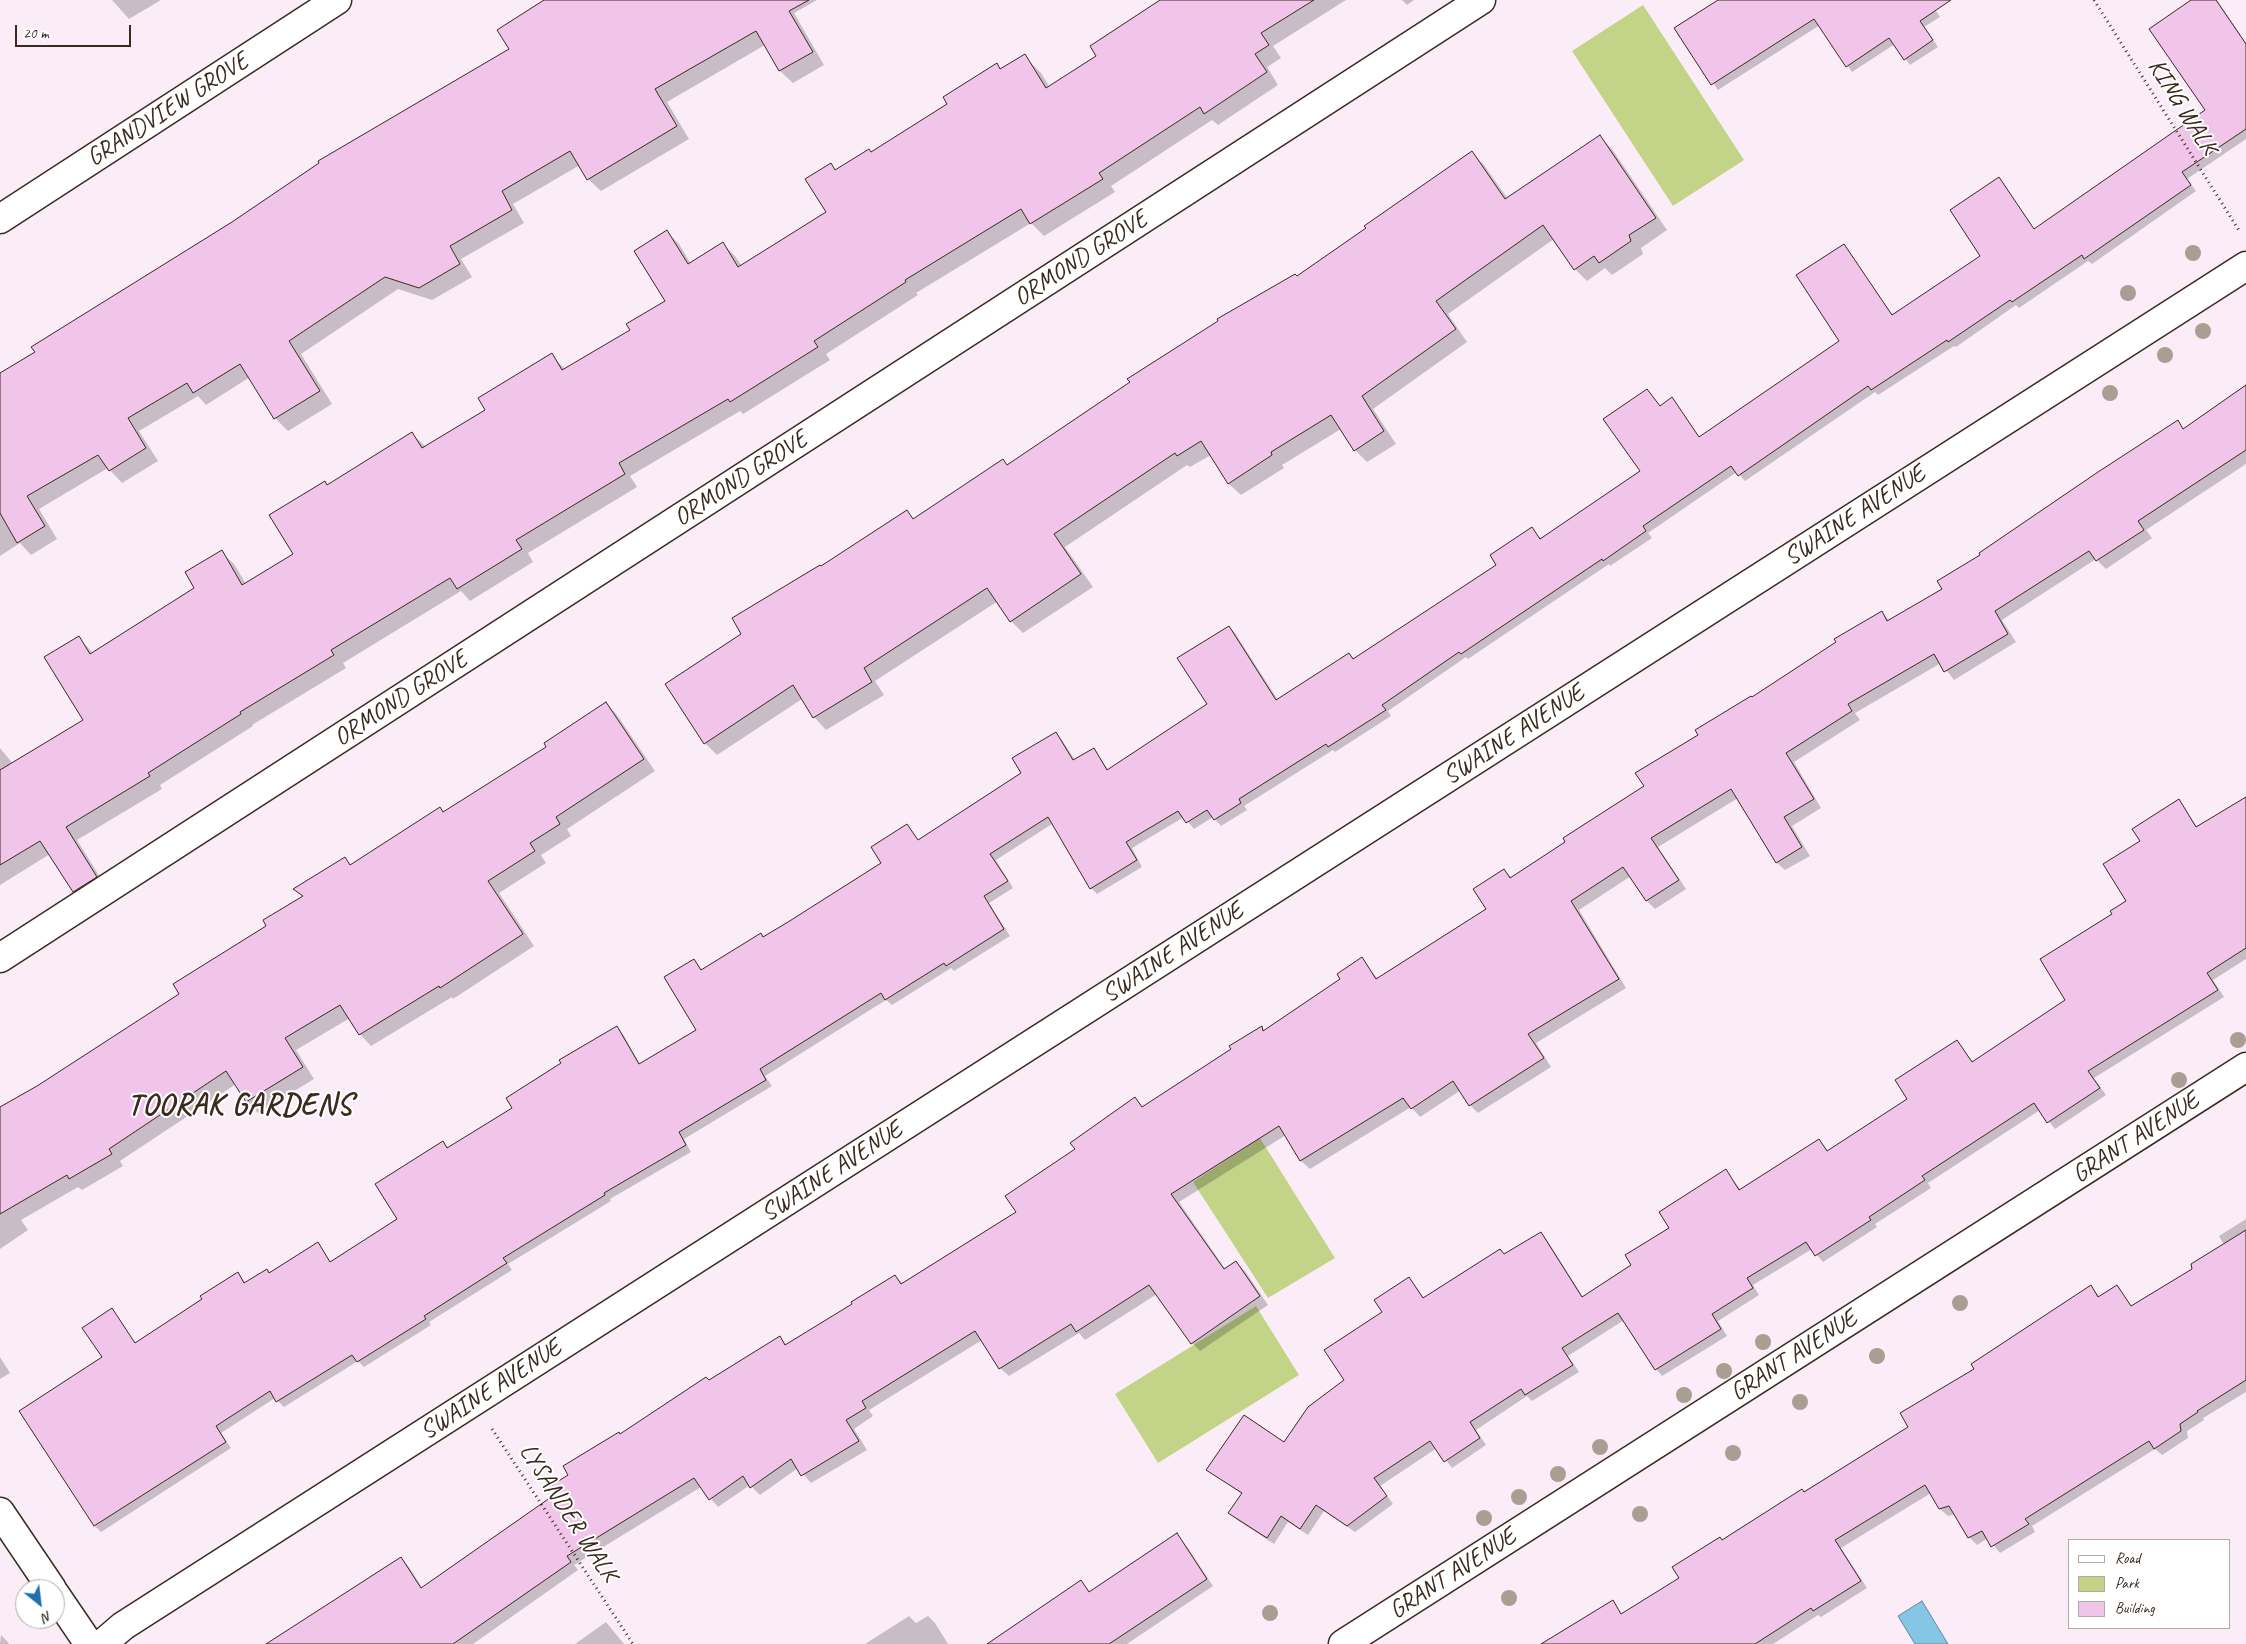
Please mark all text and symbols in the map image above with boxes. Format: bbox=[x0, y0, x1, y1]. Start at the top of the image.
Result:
scale bar bbox=[18, 15, 134, 47]
text: 20 m bbox=[23, 24, 49, 43]
street label: GRANDVIEW GROVE bbox=[82, 47, 254, 173]
street label: KING WALK bbox=[2141, 54, 2223, 160]
street label: ORMOND GROVE bbox=[1009, 205, 1153, 313]
street label: ORMOND GROVE bbox=[669, 425, 813, 533]
street label: SWAINE AVENUE bbox=[1779, 459, 1931, 573]
street label: ORMOND GROVE bbox=[329, 645, 473, 753]
street label: SWAINE AVENUE bbox=[1438, 678, 1590, 792]
street label: SWAINE AVENUE bbox=[1097, 896, 1249, 1010]
street label: GRANT AVENUE bbox=[2067, 1086, 2205, 1190]
district label: TOORAK GARDENS bbox=[128, 1088, 352, 1124]
street label: SWAINE AVENUE bbox=[756, 1115, 908, 1229]
street label: GRANT AVENUE bbox=[1725, 1304, 1863, 1408]
street label: SWAINE AVENUE bbox=[415, 1333, 567, 1447]
street label: LYSANDER WALK bbox=[512, 1438, 624, 1588]
street label: GRANT AVENUE bbox=[1384, 1522, 1522, 1626]
legend bbox=[2068, 1539, 2231, 1629]
text: Road bbox=[2115, 1549, 2140, 1568]
text: Park bbox=[2115, 1574, 2139, 1593]
north arrow bbox=[15, 1579, 65, 1629]
text: Building bbox=[2115, 1599, 2154, 1618]
text: N bbox=[39, 1607, 55, 1626]

